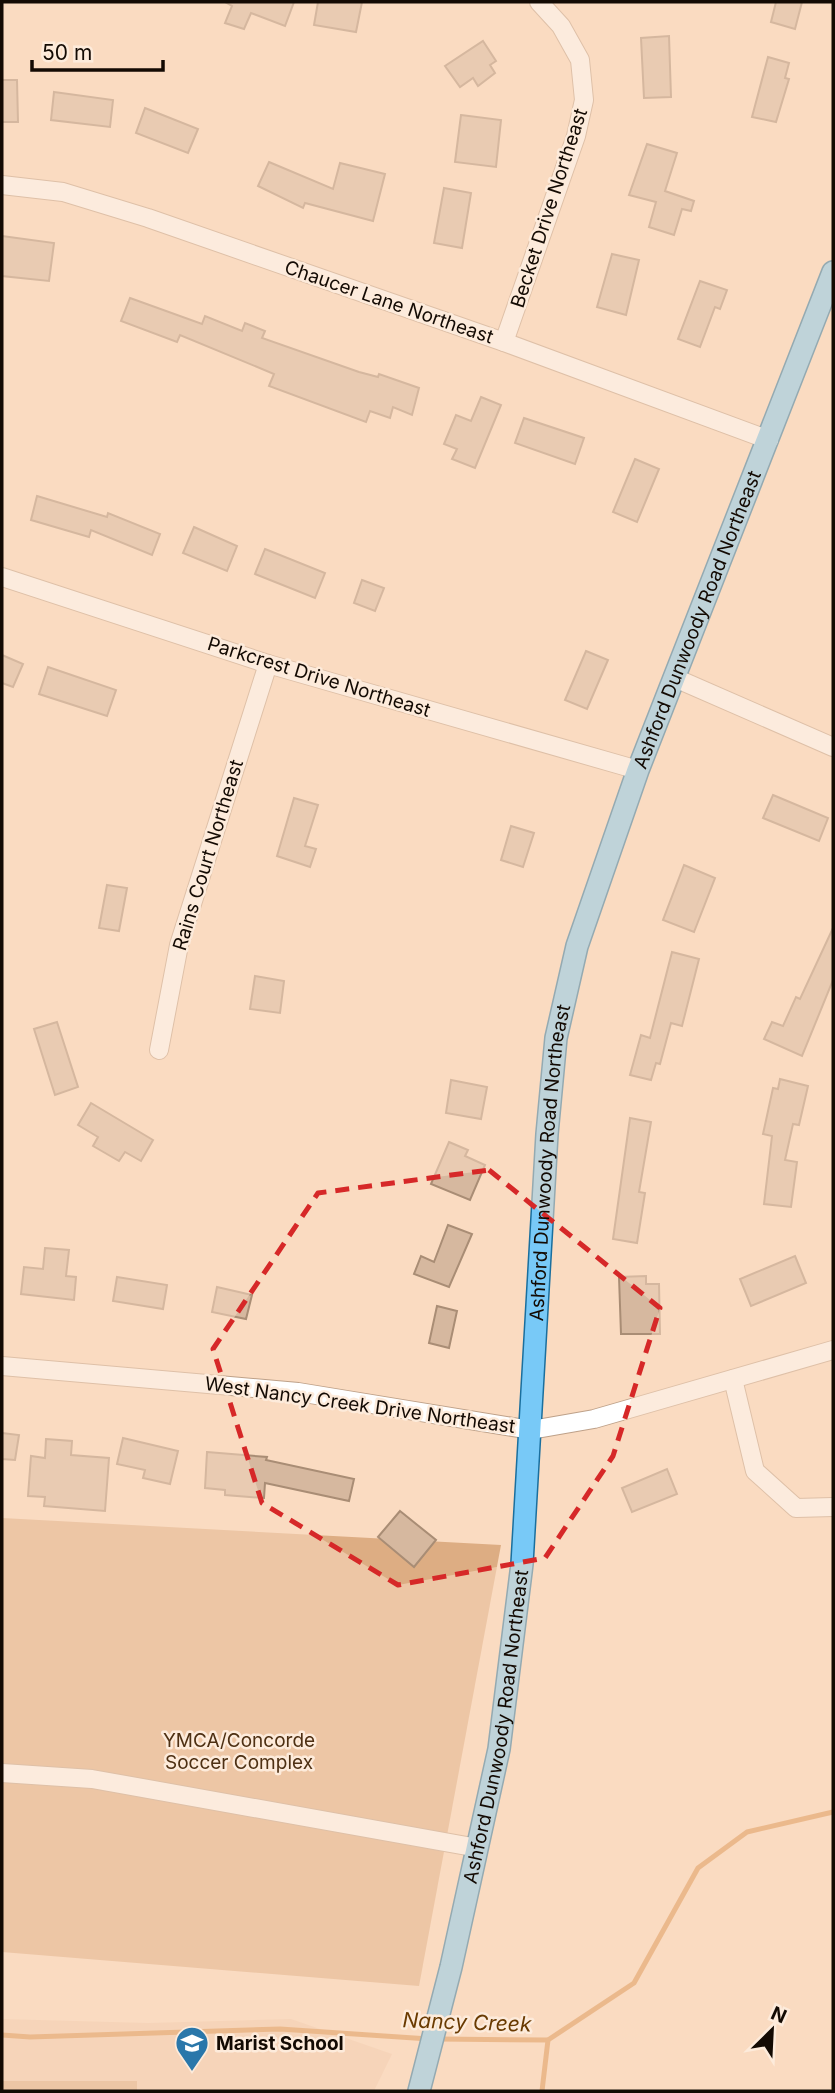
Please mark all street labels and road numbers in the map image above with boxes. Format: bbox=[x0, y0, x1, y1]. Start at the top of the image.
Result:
street label: Becket Drive Northeast bbox=[506, 105, 592, 311]
street label: Chaucer Lane Northeast bbox=[282, 255, 496, 349]
street label: Ashford Dunwoody Road Northeast bbox=[628, 467, 766, 772]
street label: Parkcrest Drive Northeast bbox=[205, 632, 433, 722]
street label: Rains Court Northeast bbox=[168, 757, 248, 953]
street label: Ashford Dunwoody Road Northeast bbox=[525, 1002, 575, 1322]
street label: West Nancy Creek Drive Northeast bbox=[203, 1372, 517, 1438]
street label: Ashford Dunwoody Road Northeast bbox=[458, 1568, 533, 1886]

